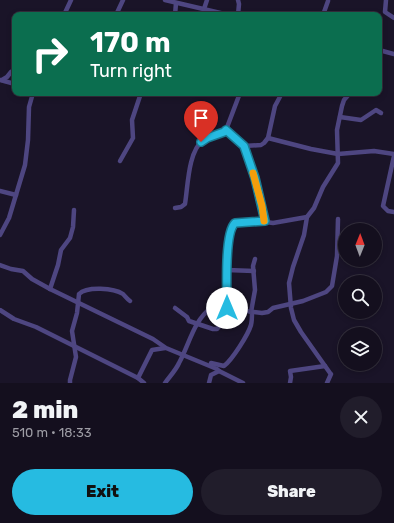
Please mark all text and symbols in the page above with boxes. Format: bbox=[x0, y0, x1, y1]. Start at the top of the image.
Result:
text: 170 m bbox=[90, 26, 171, 59]
icon: right bbox=[24, 28, 76, 80]
text: Turn right bbox=[90, 60, 172, 82]
pin bbox=[184, 101, 218, 142]
icon: arrive bbox=[190, 107, 212, 129]
north arrow bbox=[338, 223, 382, 267]
map controls bbox=[338, 223, 382, 371]
button: search bbox=[338, 275, 382, 319]
position arrow bbox=[206, 287, 248, 329]
button: layers bbox=[338, 327, 382, 371]
text: 2 min bbox=[12, 396, 78, 424]
button: close bbox=[340, 396, 382, 438]
text: 510 m · 18:33 bbox=[12, 425, 92, 440]
button: Exit bbox=[12, 469, 193, 515]
button: Share bbox=[201, 469, 382, 515]

